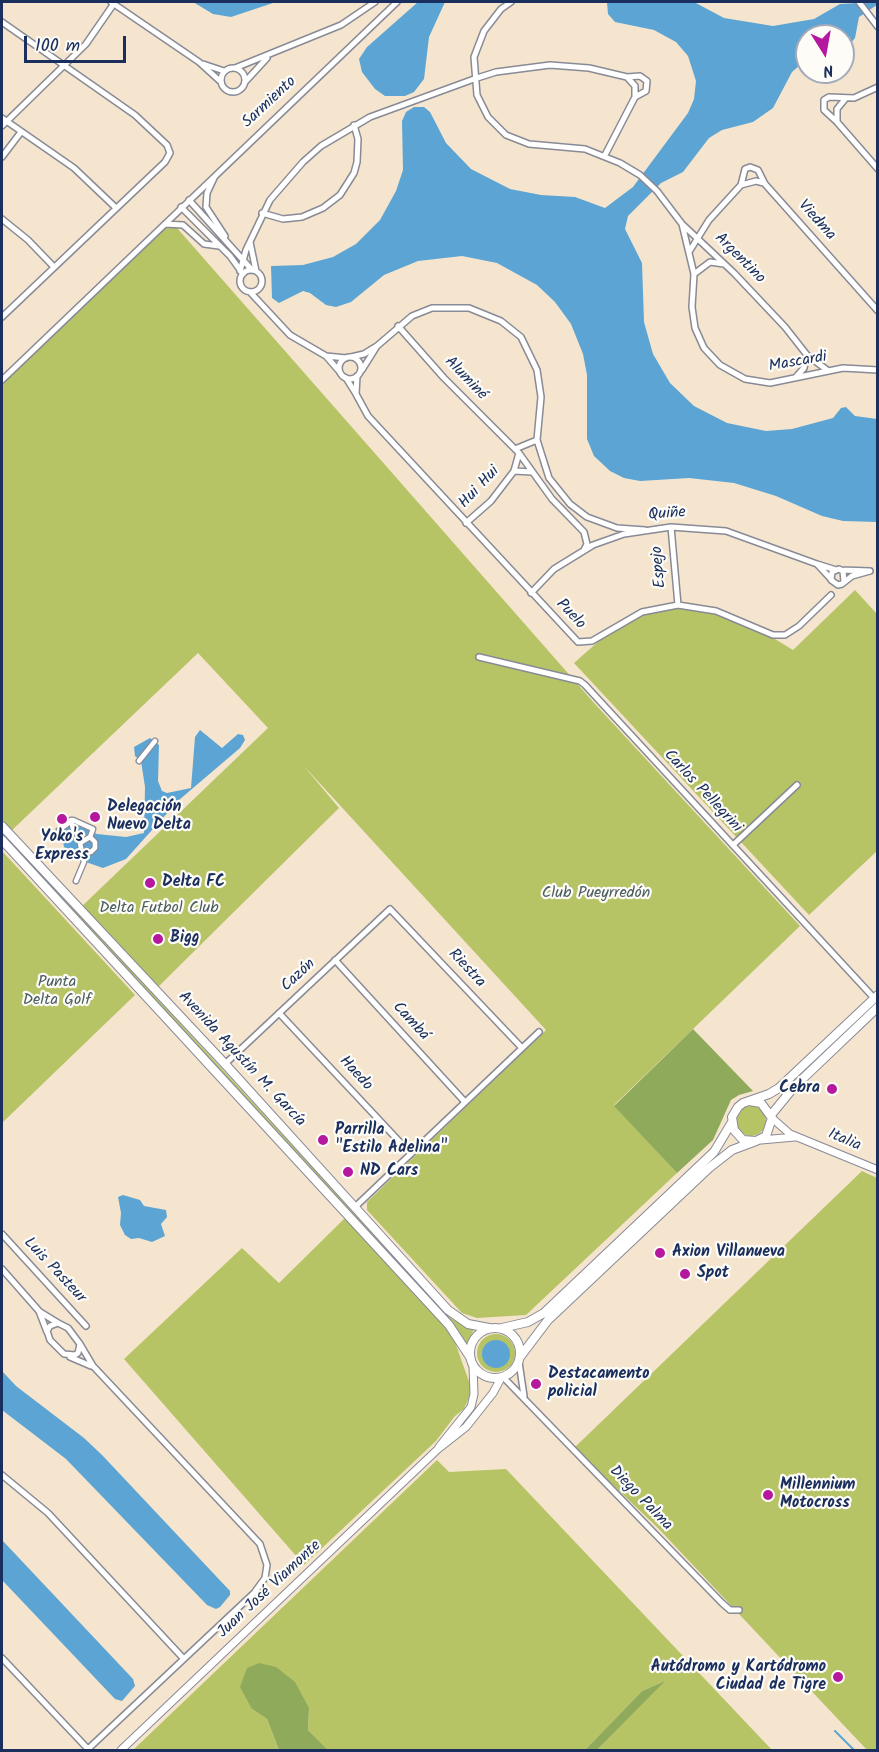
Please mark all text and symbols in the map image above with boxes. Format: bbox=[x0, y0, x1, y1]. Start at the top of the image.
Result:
scale bar bbox=[27, 24, 129, 62]
north arrow bbox=[795, 24, 855, 84]
text: 100 m bbox=[35, 32, 80, 61]
text: N bbox=[821, 57, 836, 83]
street label: Sarmiento bbox=[239, 73, 301, 133]
street label: Viedma bbox=[793, 197, 839, 245]
street label: Argentino bbox=[710, 230, 768, 288]
street label: Mascardi bbox=[767, 348, 829, 378]
street label: Aluminé bbox=[440, 353, 490, 405]
street label: Hui Hui bbox=[456, 463, 504, 513]
street label: Quiñe bbox=[648, 504, 686, 526]
street label: Espejo bbox=[649, 545, 671, 589]
street label: Puelo bbox=[551, 596, 589, 634]
street label: Carlos Pellegrini bbox=[659, 746, 745, 838]
place label: Delegación Nuevo Delta bbox=[107, 798, 191, 836]
marker: Delegación Nuevo Delta bbox=[88, 810, 102, 824]
marker: Yoko's Express bbox=[55, 812, 69, 826]
place label: Yoko's Express bbox=[35, 828, 89, 866]
place label: Delta FC bbox=[162, 873, 225, 893]
marker: Delta FC bbox=[143, 876, 157, 890]
park label: Club Pueyrredón bbox=[542, 884, 650, 904]
park label: Delta Futbol Club bbox=[99, 899, 219, 919]
place label: Bigg bbox=[170, 929, 200, 949]
marker: Bigg bbox=[151, 932, 165, 946]
street label: Riestra bbox=[443, 946, 489, 992]
street label: Cazón bbox=[278, 955, 320, 997]
park label: Punta Delta Golf bbox=[23, 973, 91, 1011]
street label: Avenida Agustín M. García bbox=[173, 988, 309, 1132]
street label: Cambá bbox=[387, 999, 433, 1045]
street label: Haedo bbox=[334, 1053, 376, 1095]
place label: Cebra bbox=[779, 1079, 820, 1099]
marker: Cebra bbox=[825, 1082, 839, 1096]
place label: Parrilla "Estilo Adelina" bbox=[335, 1121, 448, 1159]
street label: Italia bbox=[825, 1126, 863, 1156]
marker: Parrilla "Estilo Adelina" bbox=[316, 1133, 330, 1147]
place label: ND Cars bbox=[360, 1162, 418, 1182]
marker: ND Cars bbox=[341, 1165, 355, 1179]
street label: Luis Pasteur bbox=[19, 1234, 89, 1308]
place label: Axion Villanueva bbox=[672, 1243, 785, 1263]
marker: Axion Villanueva bbox=[653, 1246, 667, 1260]
place label: Spot bbox=[697, 1264, 729, 1284]
marker: Spot bbox=[678, 1267, 692, 1281]
place label: Destacamento policial bbox=[548, 1365, 650, 1403]
marker: Destacamento policial bbox=[529, 1377, 543, 1391]
street label: Diego Palma bbox=[604, 1462, 676, 1536]
place label: Millennium Motocross bbox=[780, 1476, 855, 1514]
marker: Millennium Motocross bbox=[761, 1488, 775, 1502]
street label: Juan José Viamonte bbox=[214, 1537, 326, 1643]
place label: Autódromo y Kartódromo Ciudad de Tigre bbox=[651, 1658, 826, 1696]
marker: Autódromo y Kartódromo Ciudad de Tigre bbox=[831, 1670, 845, 1684]

